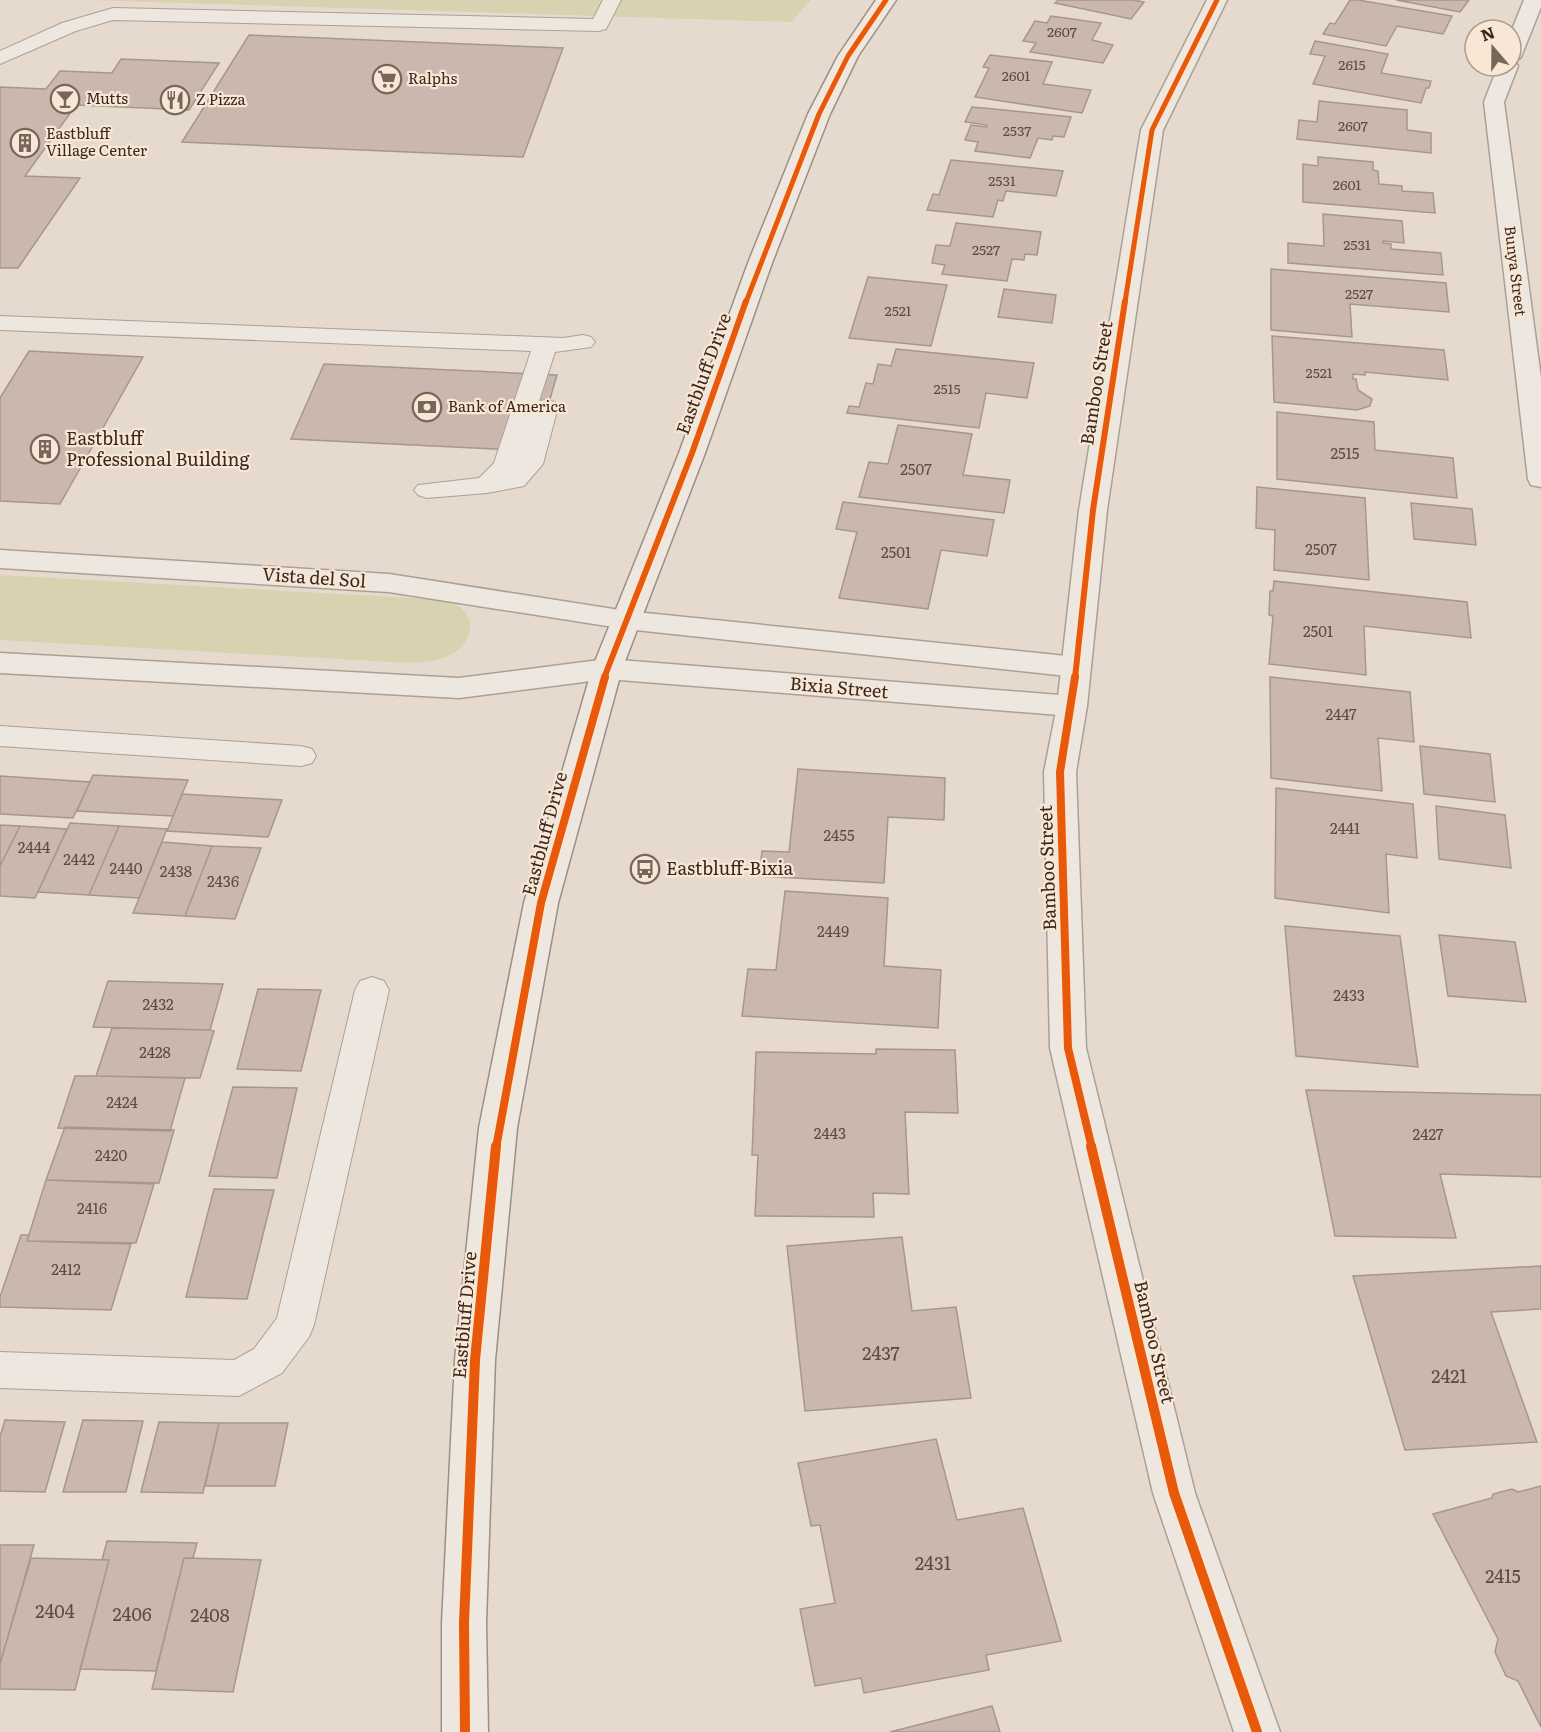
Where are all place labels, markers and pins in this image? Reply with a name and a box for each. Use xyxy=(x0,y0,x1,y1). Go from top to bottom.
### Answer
supermarket icon: Ralphs xyxy=(371,63,403,95)
place label: Ralphs xyxy=(408,66,457,89)
bar icon: Mutts xyxy=(49,83,81,115)
restaurant icon: Z Pizza xyxy=(159,84,191,116)
place label: Mutts xyxy=(86,86,128,109)
place label: Z Pizza xyxy=(196,87,246,110)
place label: Eastbluff Village Center xyxy=(46,121,147,161)
building icon: Eastbluff Village Center xyxy=(9,127,41,159)
bank icon: Bank of America xyxy=(411,391,443,423)
place label: Bank of America xyxy=(448,394,567,417)
place label: Eastbluff Professional Building xyxy=(66,424,251,472)
building icon: Eastbluff Professional Building xyxy=(29,433,61,465)
bus stop icon: Eastbluff-Bixia xyxy=(629,853,661,885)
place label: Eastbluff-Bixia xyxy=(666,854,793,881)

